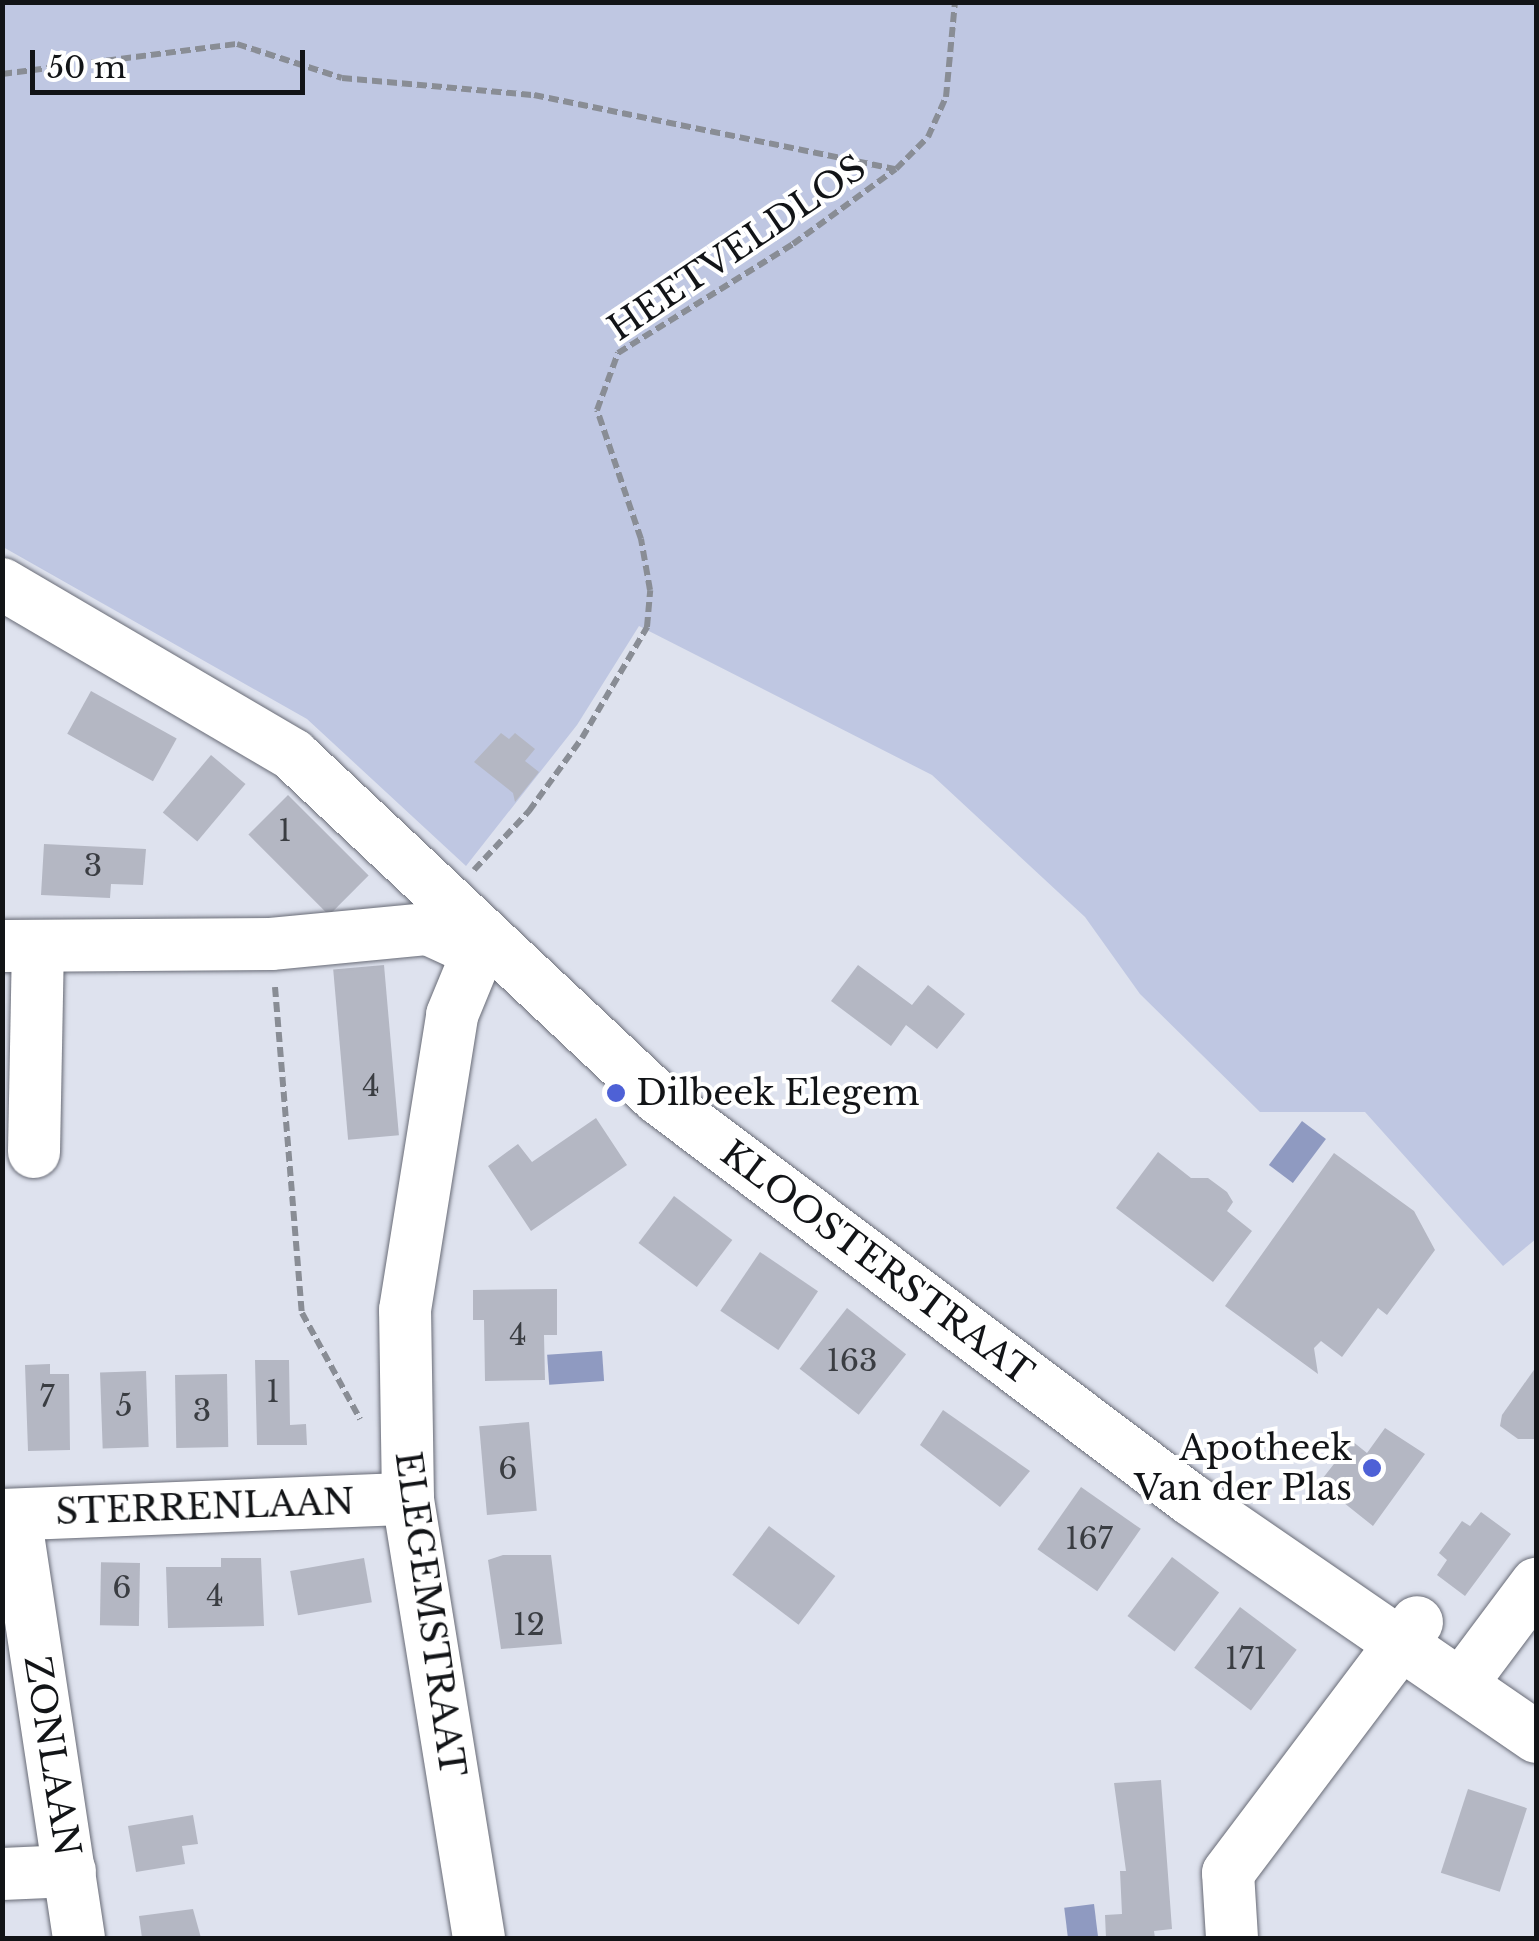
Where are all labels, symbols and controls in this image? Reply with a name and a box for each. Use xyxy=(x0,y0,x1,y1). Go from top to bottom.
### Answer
scale bar xyxy=(35,30,310,92)
text: 50 m xyxy=(47,49,126,86)
street label: HEETVELDLOS xyxy=(600,146,874,350)
house number: 1 xyxy=(278,813,292,849)
house number: 3 xyxy=(84,848,102,884)
house number: 4 xyxy=(362,1068,380,1104)
place label: Dilbeek Elegem xyxy=(636,1072,920,1114)
marker: Dilbeek Elegem xyxy=(605,1082,627,1104)
street label: KLOOSTERSTRAAT xyxy=(713,1132,1041,1394)
house number: 4 xyxy=(509,1317,527,1353)
house number: 163 xyxy=(826,1343,878,1379)
house number: 1 xyxy=(266,1374,280,1410)
house number: 7 xyxy=(39,1379,55,1415)
house number: 5 xyxy=(115,1388,133,1424)
house number: 3 xyxy=(193,1393,211,1429)
place label: Apotheek Van der Plas xyxy=(1133,1427,1352,1509)
street label: ELEGEMSTRAAT xyxy=(386,1449,474,1779)
house number: 6 xyxy=(498,1451,518,1487)
marker: Apotheek Van der Plas xyxy=(1361,1457,1383,1479)
street label: STERRENLAAN xyxy=(55,1481,355,1533)
house number: 167 xyxy=(1065,1521,1113,1557)
house number: 6 xyxy=(112,1570,132,1606)
house number: 4 xyxy=(206,1578,224,1614)
house number: 12 xyxy=(513,1607,545,1643)
house number: 171 xyxy=(1225,1641,1267,1677)
street label: ZONLAAN xyxy=(15,1653,89,1859)

